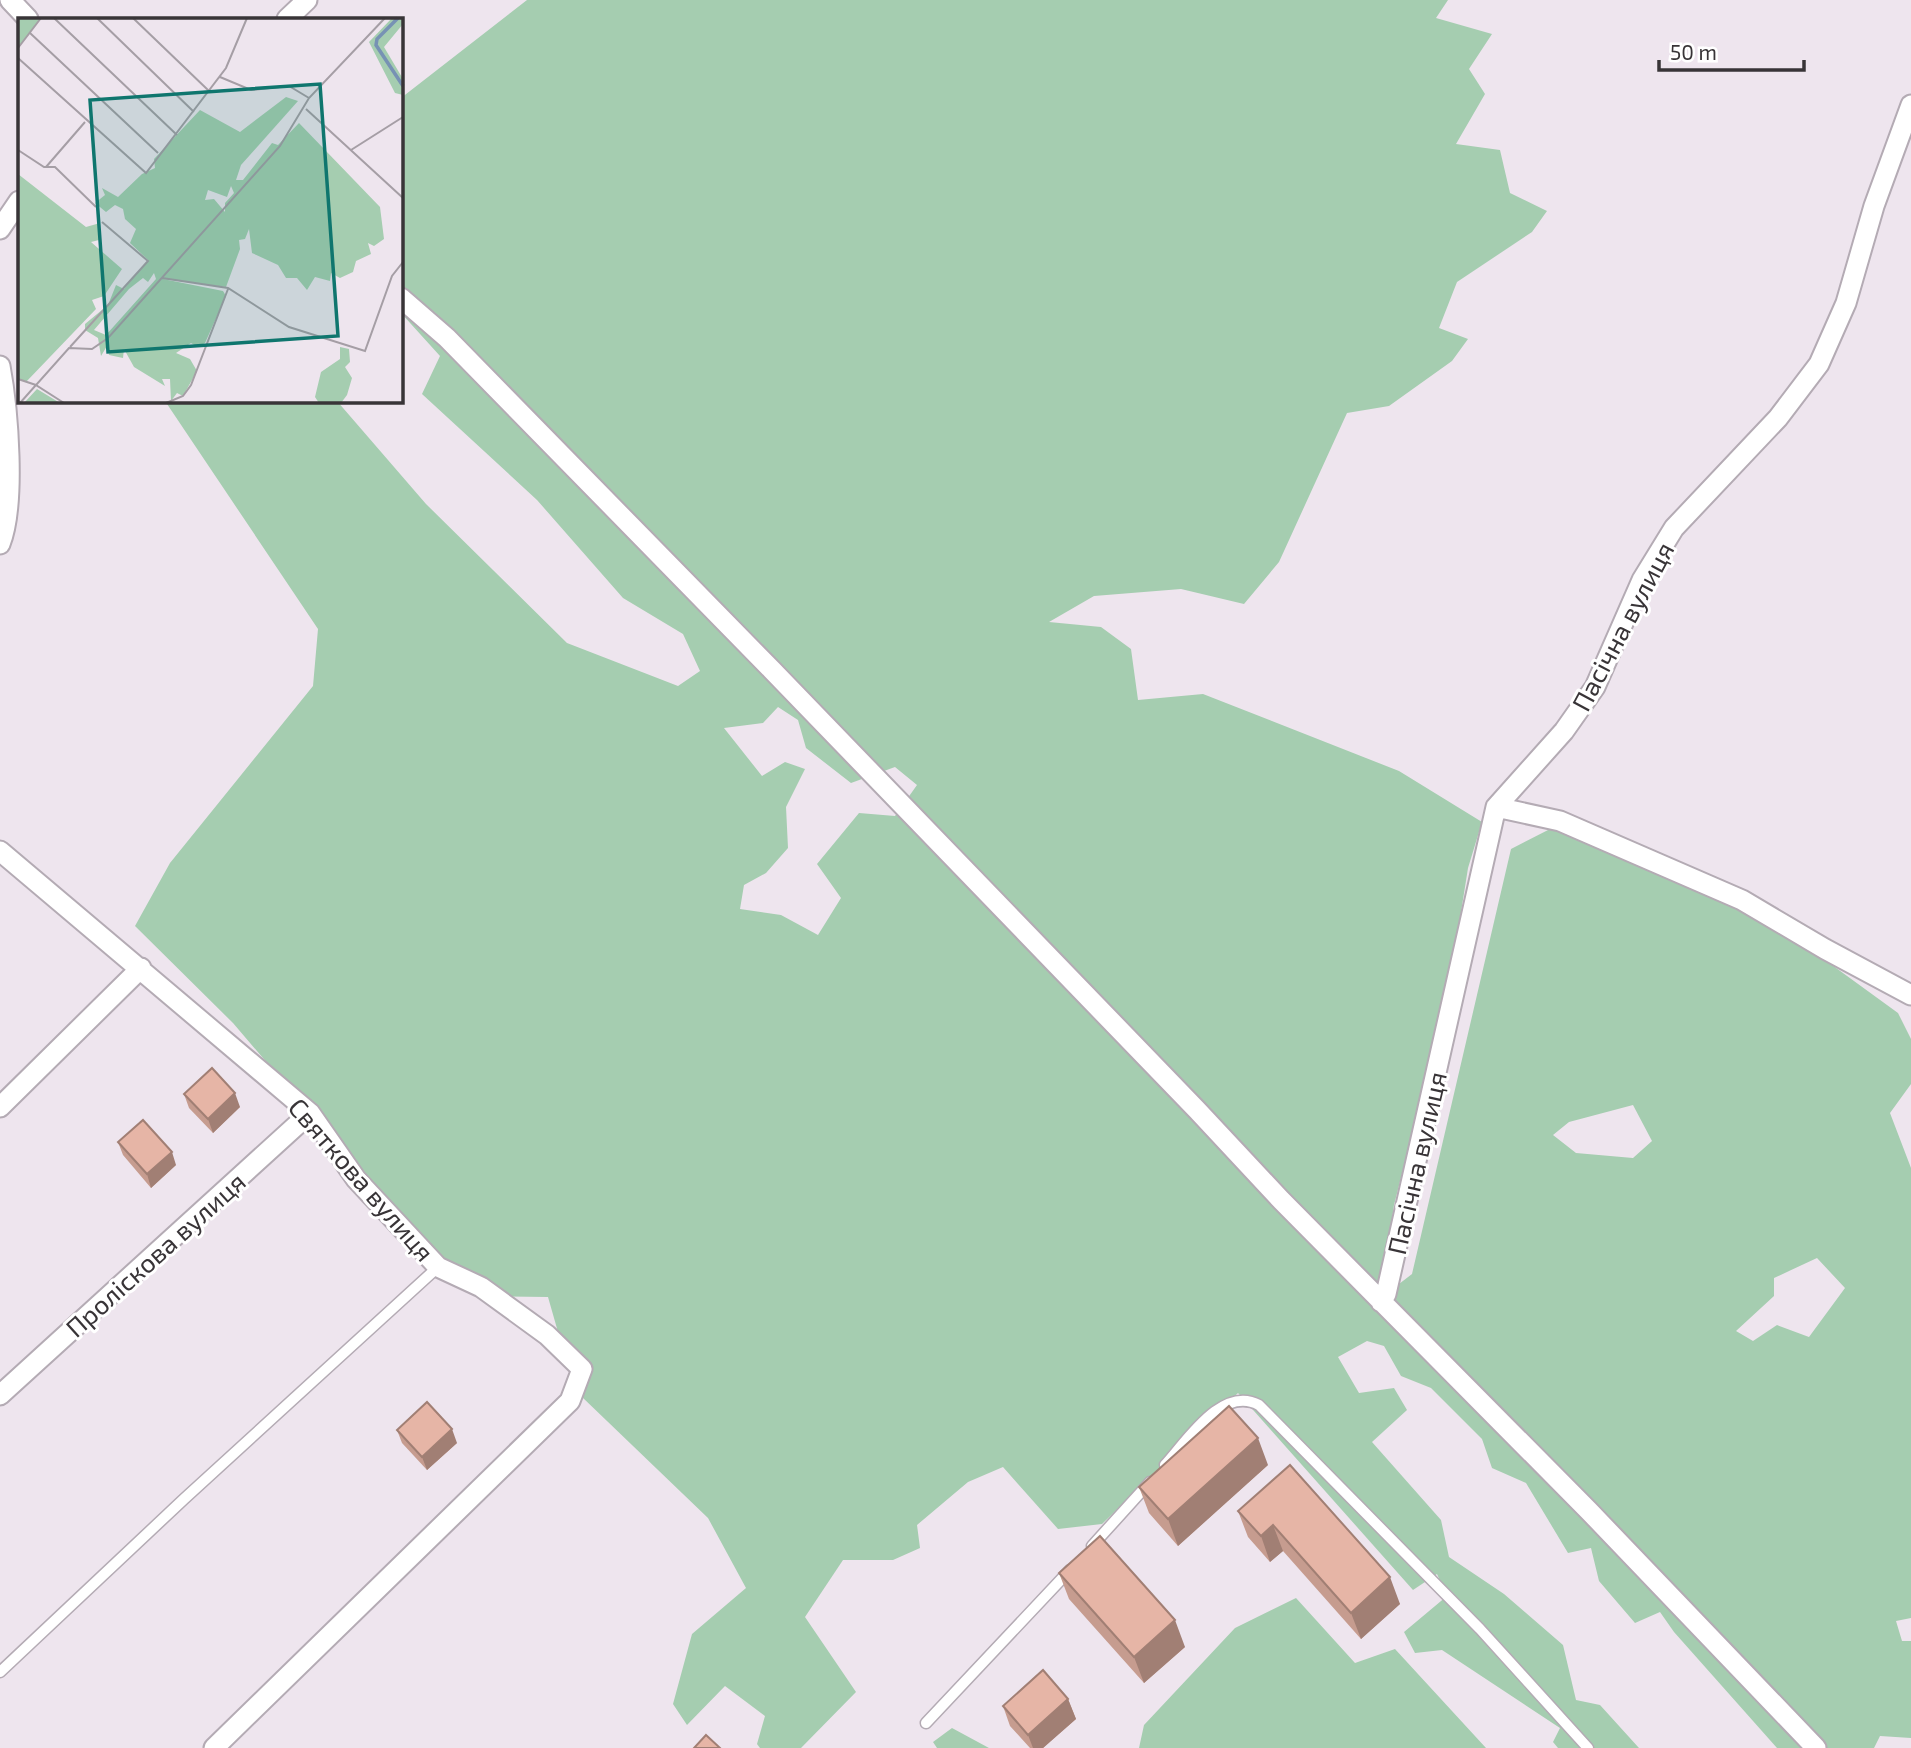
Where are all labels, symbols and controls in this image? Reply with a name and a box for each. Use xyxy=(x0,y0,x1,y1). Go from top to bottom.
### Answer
inset map xyxy=(18,18,402,402)
scale bar xyxy=(1659,28,1804,72)
text: 50 m xyxy=(1670,39,1717,64)
street label: Пасічна вулиця xyxy=(1564,536,1680,716)
street label: Пасічна вулиця xyxy=(1380,1069,1453,1258)
street label: Святкова вулиця xyxy=(282,1091,441,1268)
street label: Проліскова вулиця xyxy=(59,1165,252,1344)

